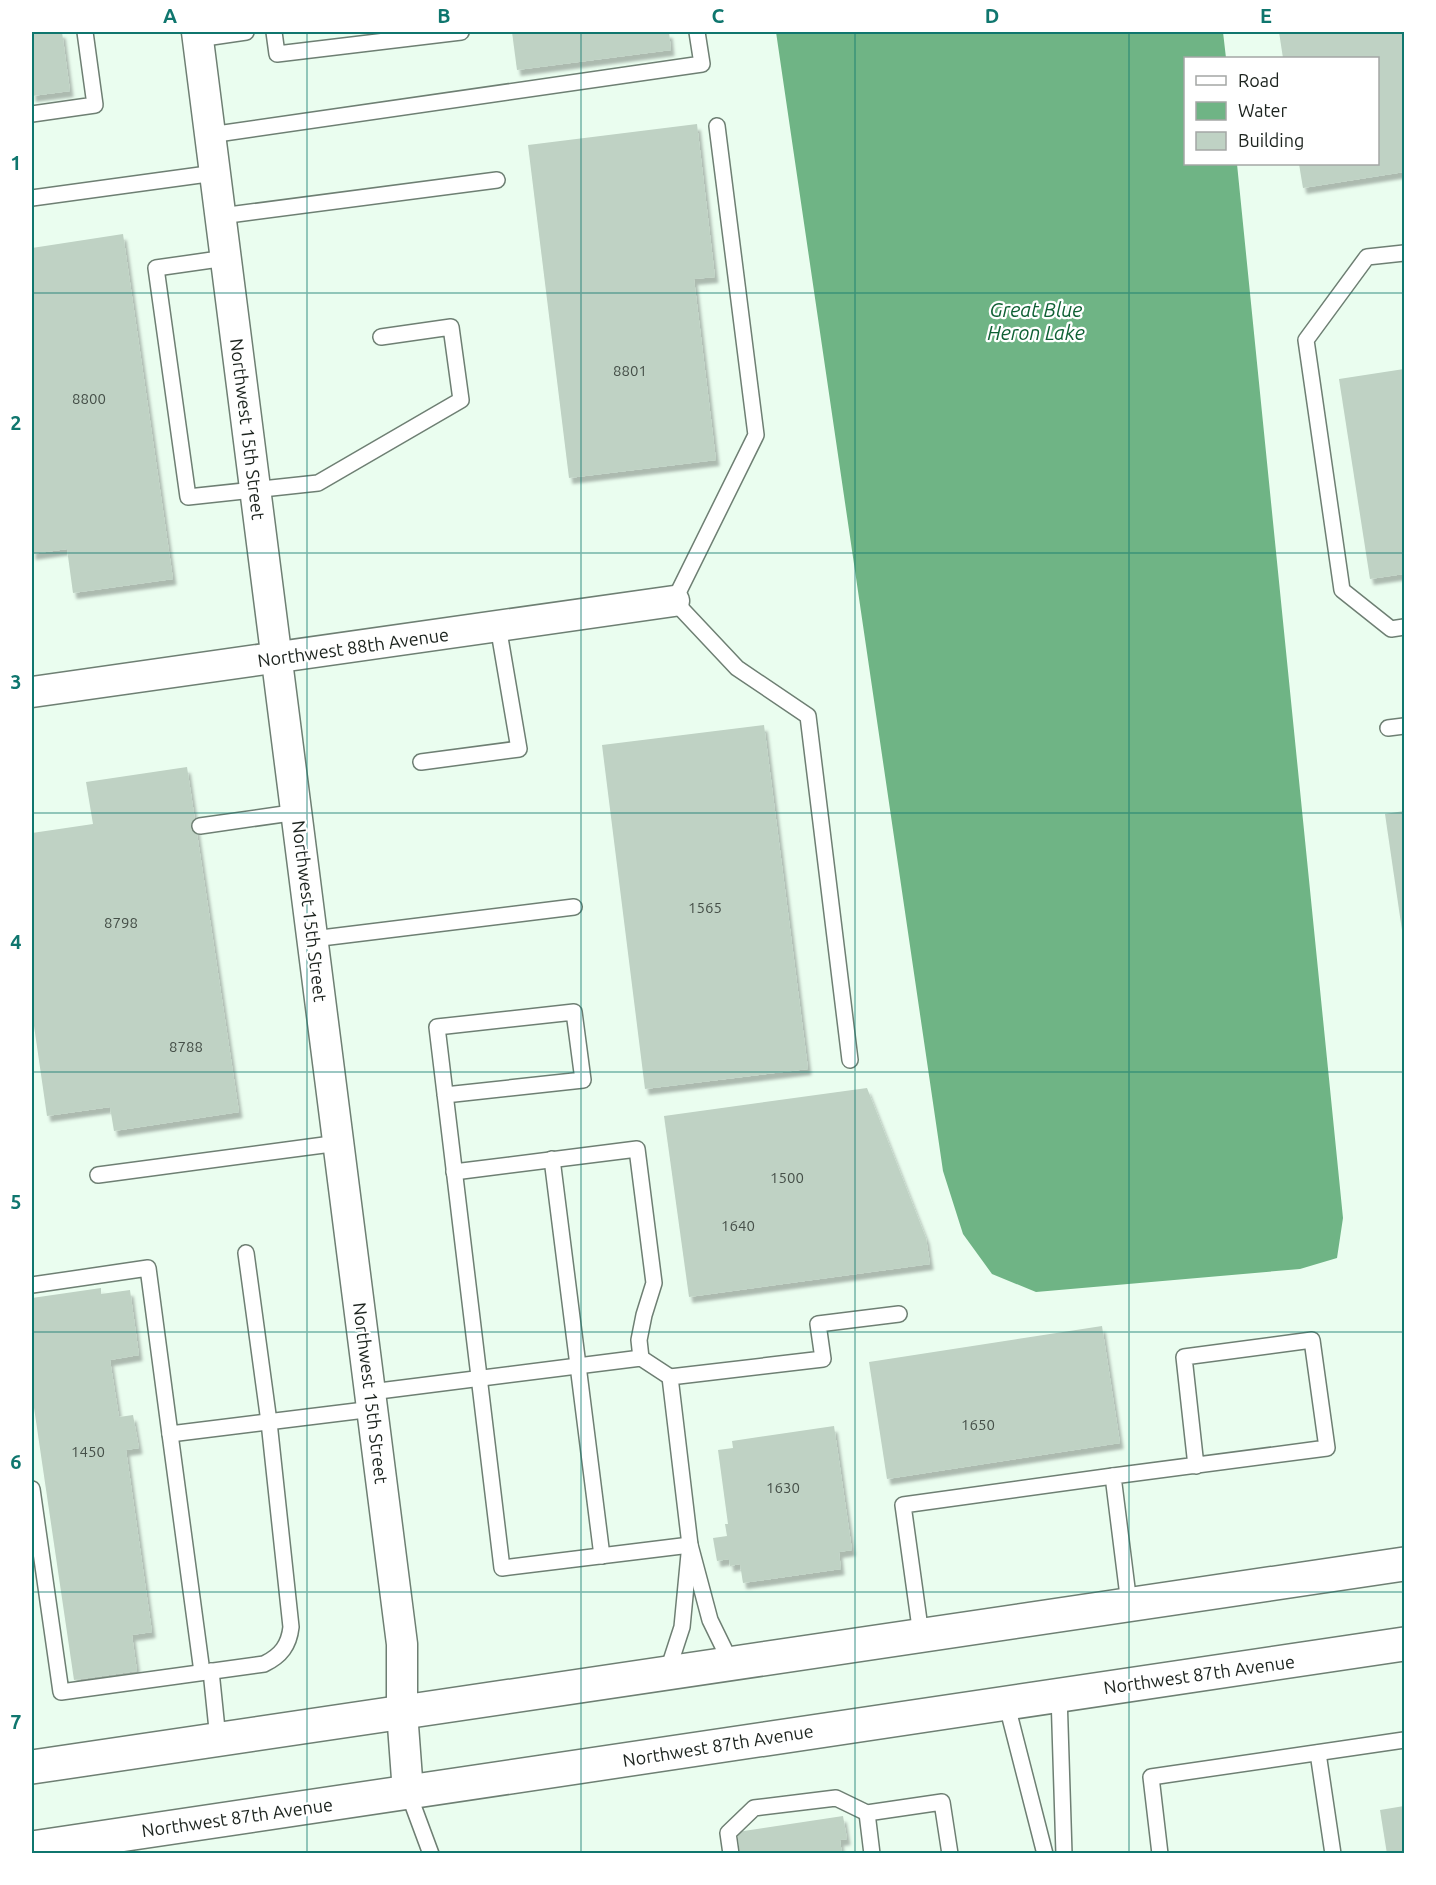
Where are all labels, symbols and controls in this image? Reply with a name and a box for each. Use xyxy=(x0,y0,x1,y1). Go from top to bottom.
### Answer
text: A xyxy=(163,4,177,27)
text: B xyxy=(437,4,451,27)
text: C xyxy=(712,4,725,27)
text: D xyxy=(985,4,999,27)
text: E xyxy=(1260,4,1272,27)
legend xyxy=(1184,57,1379,165)
text: Road xyxy=(1238,70,1280,90)
text: Water xyxy=(1238,100,1288,120)
text: Building xyxy=(1238,130,1304,150)
text: 1 xyxy=(10,151,22,174)
water label: Great Blue Heron Lake xyxy=(987,298,1085,344)
street label: Northwest 15th Street xyxy=(227,337,269,521)
house number: 8801 xyxy=(613,362,647,379)
house number: 8800 xyxy=(72,390,106,407)
text: 2 xyxy=(10,411,22,434)
street label: Northwest 88th Avenue xyxy=(256,624,450,670)
text: 3 xyxy=(10,670,22,693)
street label: Northwest 15th Street xyxy=(289,819,331,1003)
house number: 1565 xyxy=(688,899,722,916)
house number: 8798 xyxy=(104,914,138,931)
text: 4 xyxy=(10,930,22,953)
house number: 8788 xyxy=(169,1038,203,1055)
house number: 1500 xyxy=(770,1169,804,1186)
text: 5 xyxy=(10,1190,22,1213)
house number: 1640 xyxy=(721,1217,755,1234)
street label: Northwest 15th Street xyxy=(350,1301,392,1485)
house number: 1650 xyxy=(961,1416,995,1433)
house number: 1450 xyxy=(71,1443,105,1460)
text: 6 xyxy=(10,1450,22,1473)
house number: 1630 xyxy=(766,1479,800,1496)
street label: Northwest 87th Avenue xyxy=(1102,1651,1296,1697)
text: 7 xyxy=(10,1710,22,1733)
street label: Northwest 87th Avenue xyxy=(621,1720,815,1770)
street label: Northwest 87th Avenue xyxy=(140,1794,334,1840)

